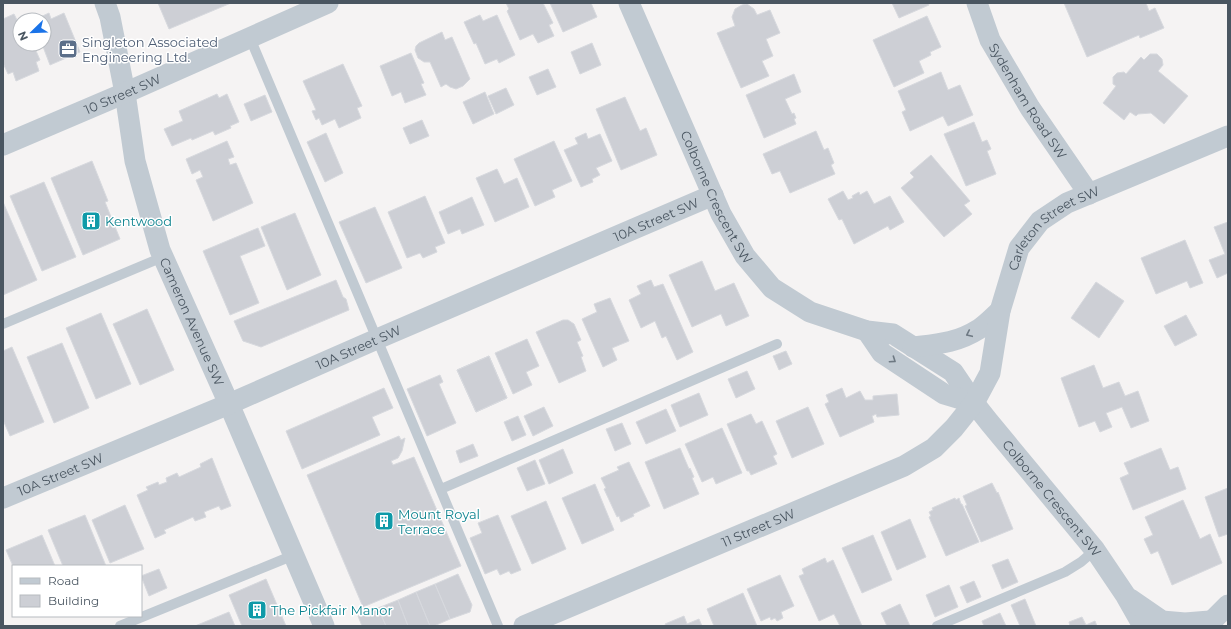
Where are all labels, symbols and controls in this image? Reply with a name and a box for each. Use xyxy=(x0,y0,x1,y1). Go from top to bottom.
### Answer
north arrow xyxy=(12,12,52,52)
text: N xyxy=(15,29,31,43)
place label: Singleton Associated Engineering Ltd. xyxy=(82,34,218,65)
office icon: Singleton Associated Engineering Ltd. xyxy=(57,38,79,60)
street label: Sydenham Road SW xyxy=(986,40,1070,162)
street label: 10 Street SW xyxy=(82,70,163,117)
street label: Colborne Crescent SW xyxy=(678,128,756,267)
street label: Carleton Street SW xyxy=(1005,183,1102,272)
street label: 10A Street SW xyxy=(611,194,701,245)
building icon: Kentwood xyxy=(80,210,102,232)
place label: Kentwood xyxy=(105,213,172,229)
street label: Cameron Avenue SW xyxy=(156,255,228,388)
street label: 10A Street SW xyxy=(313,322,403,373)
one-way arrow xyxy=(965,329,973,337)
one-way arrow xyxy=(889,355,896,363)
street label: Colborne Crescent SW xyxy=(999,437,1105,559)
street label: 10A Street SW xyxy=(15,449,105,499)
street label: 11 Street SW xyxy=(719,505,797,550)
place label: Mount Royal Terrace xyxy=(398,506,480,537)
building icon: Mount Royal Terrace xyxy=(373,510,395,532)
legend xyxy=(12,565,142,617)
text: Road xyxy=(48,573,79,588)
text: Building xyxy=(48,593,99,608)
building icon: The Pickfair Manor xyxy=(246,599,268,621)
place label: The Pickfair Manor xyxy=(271,602,393,618)

